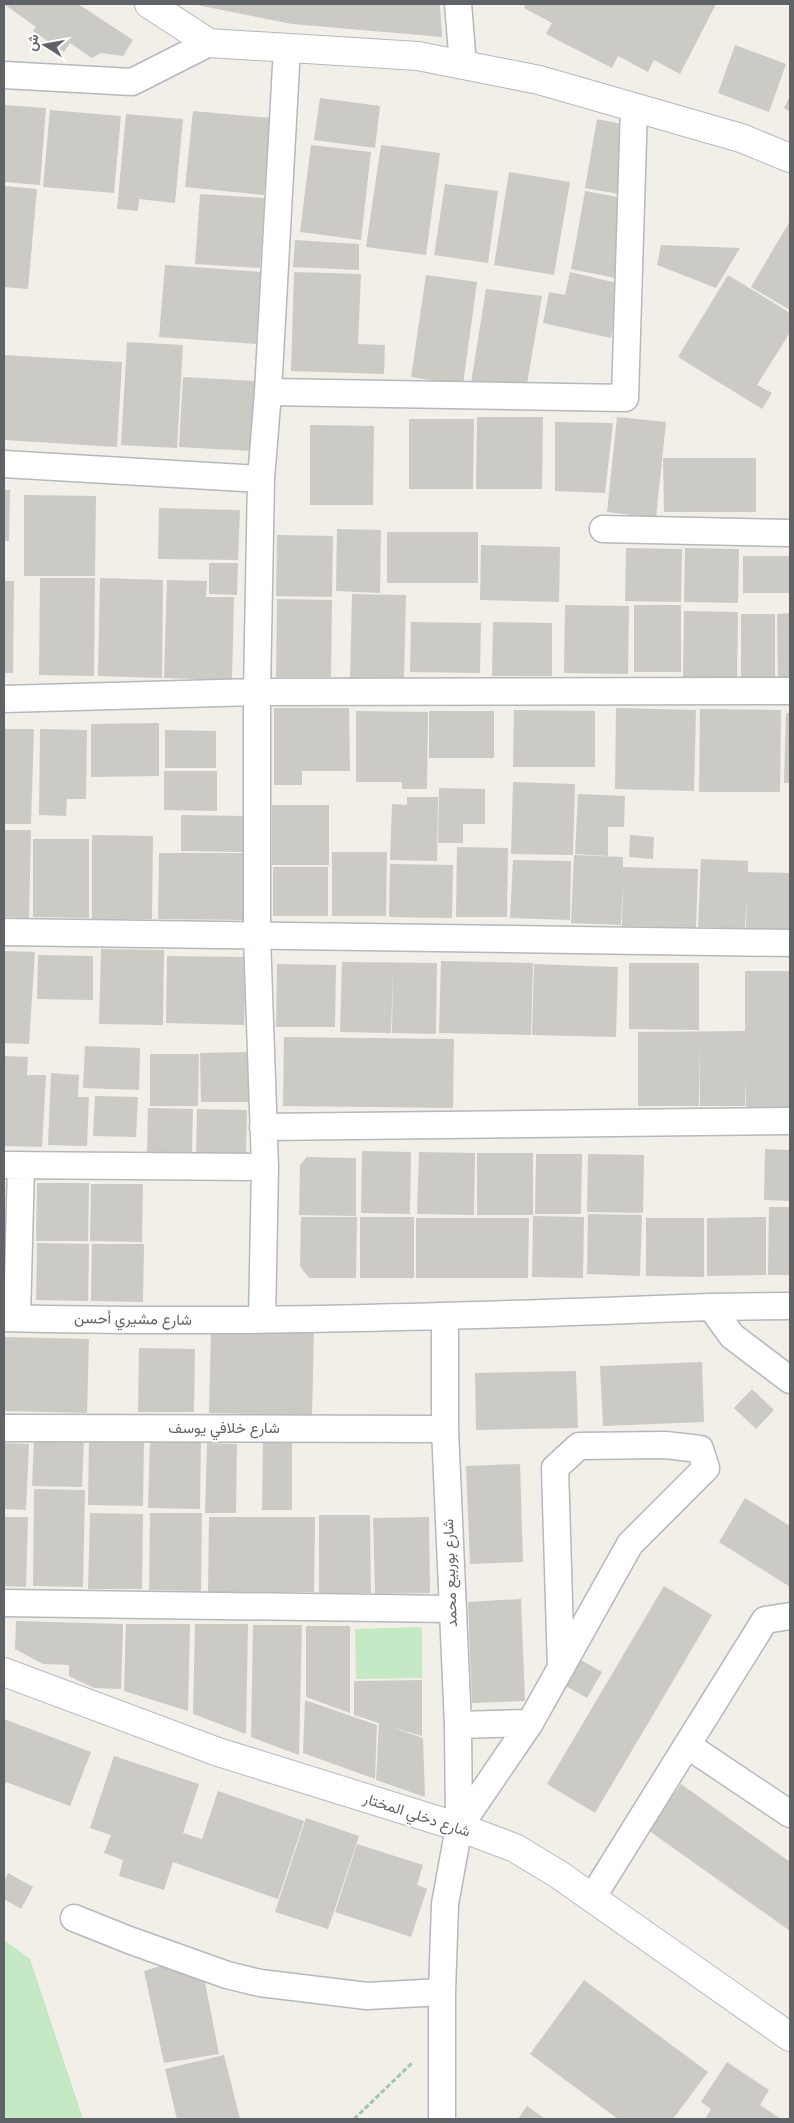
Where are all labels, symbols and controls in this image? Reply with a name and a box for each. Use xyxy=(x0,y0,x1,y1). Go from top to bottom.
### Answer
north arrow xyxy=(20,20,70,70)
text: ش xyxy=(22,32,43,52)
street label: شارع مشيري أحسن xyxy=(74,1308,192,1333)
street label: شارع خلافي يوسف xyxy=(168,1418,280,1441)
street label: شارع بوربيع محمد xyxy=(438,1518,463,1628)
street label: شارع دخلي المختار xyxy=(359,1788,473,1845)

